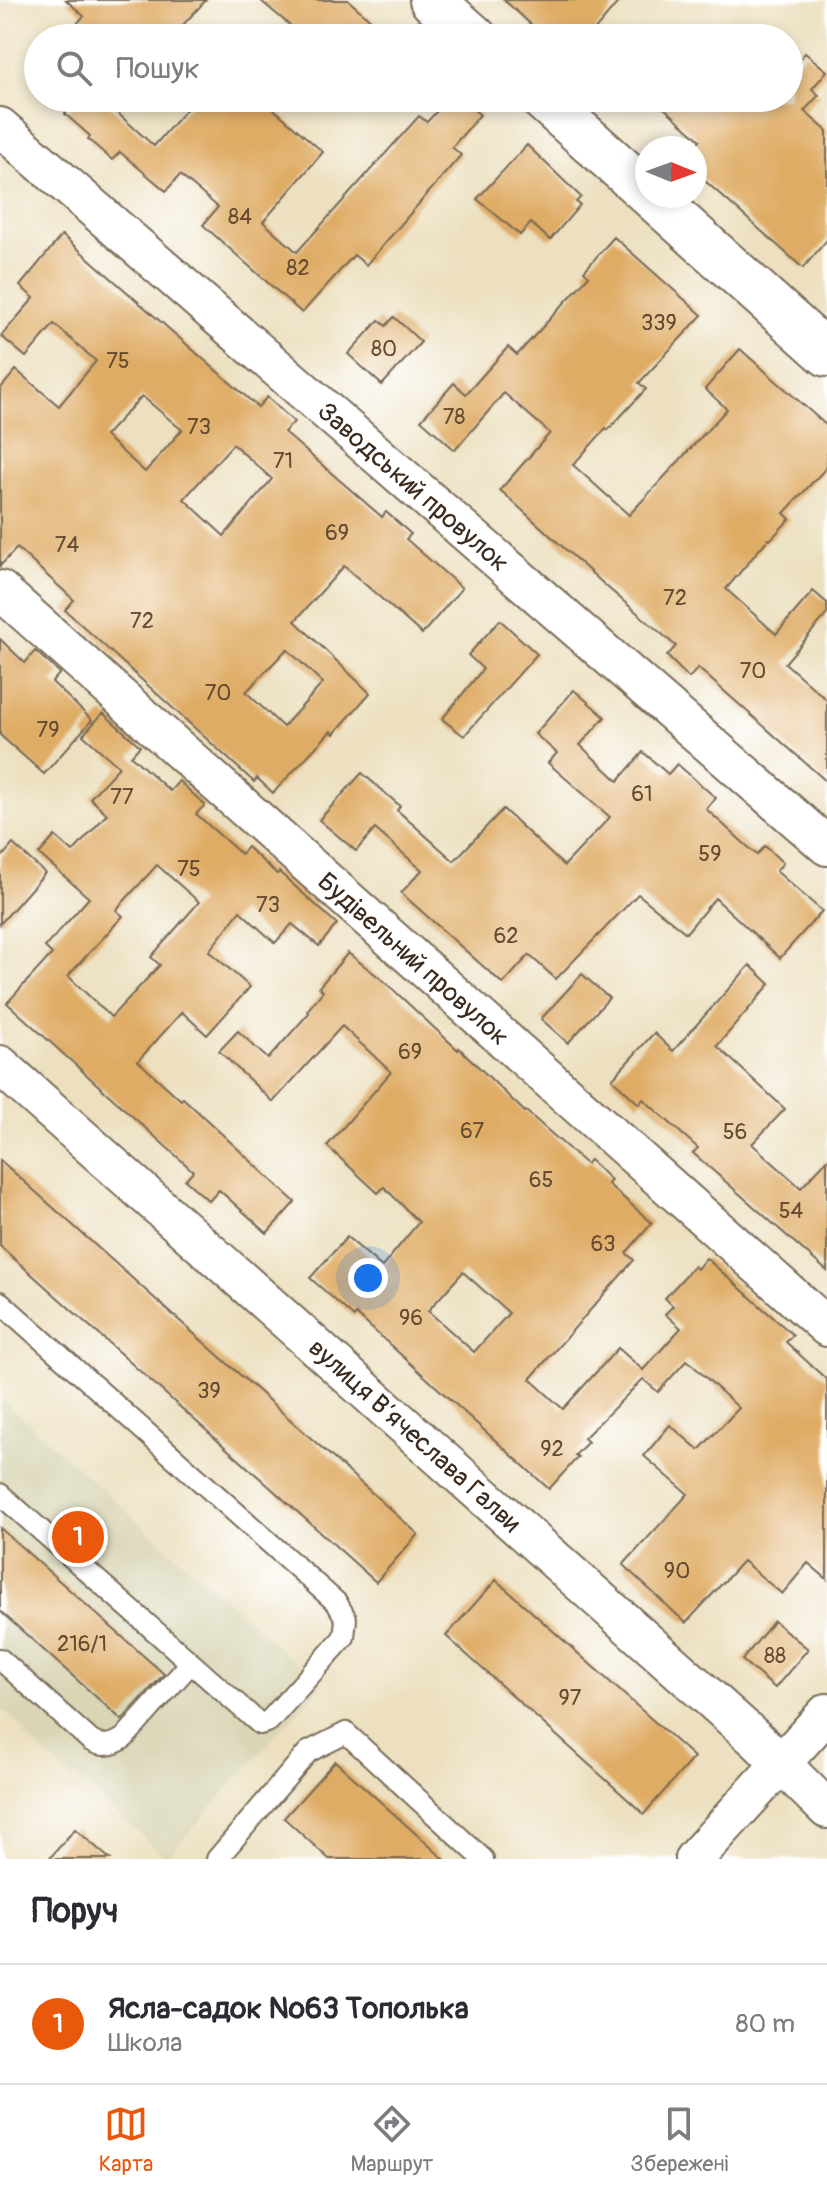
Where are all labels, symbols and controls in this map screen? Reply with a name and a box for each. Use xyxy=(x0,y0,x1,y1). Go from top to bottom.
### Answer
search box xyxy=(24,24,803,112)
icon: search xyxy=(52,46,96,90)
text: Пошук xyxy=(116,50,200,87)
north arrow xyxy=(635,136,707,208)
house number: 84 xyxy=(228,203,252,231)
house number: 82 xyxy=(286,254,310,282)
house number: 339 xyxy=(641,309,677,337)
house number: 80 xyxy=(371,335,397,363)
house number: 75 xyxy=(106,347,130,375)
street label: Заводський провулок xyxy=(311,396,515,579)
house number: 78 xyxy=(443,403,465,431)
house number: 73 xyxy=(187,413,211,441)
house number: 71 xyxy=(273,447,293,475)
house number: 69 xyxy=(325,519,349,547)
house number: 74 xyxy=(55,531,79,559)
house number: 72 xyxy=(663,584,687,612)
house number: 72 xyxy=(130,607,154,635)
house number: 70 xyxy=(740,657,766,685)
house number: 70 xyxy=(205,679,231,707)
house number: 79 xyxy=(37,716,59,744)
house number: 61 xyxy=(631,780,653,808)
house number: 77 xyxy=(110,783,134,811)
house number: 59 xyxy=(698,840,722,868)
house number: 75 xyxy=(177,855,201,883)
street label: Будівельний провулок xyxy=(311,866,515,1053)
house number: 73 xyxy=(256,891,280,919)
house number: 62 xyxy=(493,922,519,950)
house number: 69 xyxy=(398,1038,422,1066)
house number: 67 xyxy=(460,1117,484,1145)
house number: 56 xyxy=(723,1118,747,1146)
house number: 65 xyxy=(529,1166,553,1194)
house number: 54 xyxy=(779,1197,804,1225)
house number: 63 xyxy=(590,1230,616,1258)
your location xyxy=(348,1258,388,1298)
house number: 96 xyxy=(399,1304,423,1332)
street label: вулиця Вʼячеслава Галви xyxy=(302,1332,527,1540)
house number: 39 xyxy=(197,1377,221,1405)
house number: 92 xyxy=(540,1435,564,1463)
pin: 1 xyxy=(52,1507,104,1567)
house number: 90 xyxy=(664,1557,690,1585)
house number: 216/1 xyxy=(57,1630,107,1658)
house number: 88 xyxy=(764,1642,786,1670)
house number: 97 xyxy=(559,1684,582,1712)
text: Поруч xyxy=(32,1890,118,1933)
text: Ясла-садок №63 Тополька xyxy=(108,1990,469,2027)
text: 1 xyxy=(53,2008,63,2040)
text: 80 m xyxy=(735,2008,795,2040)
text: Школа xyxy=(108,2027,182,2059)
tab: Карта xyxy=(99,2102,153,2178)
tab: Маршрут xyxy=(350,2102,433,2178)
tab: Збережені xyxy=(631,2102,728,2178)

